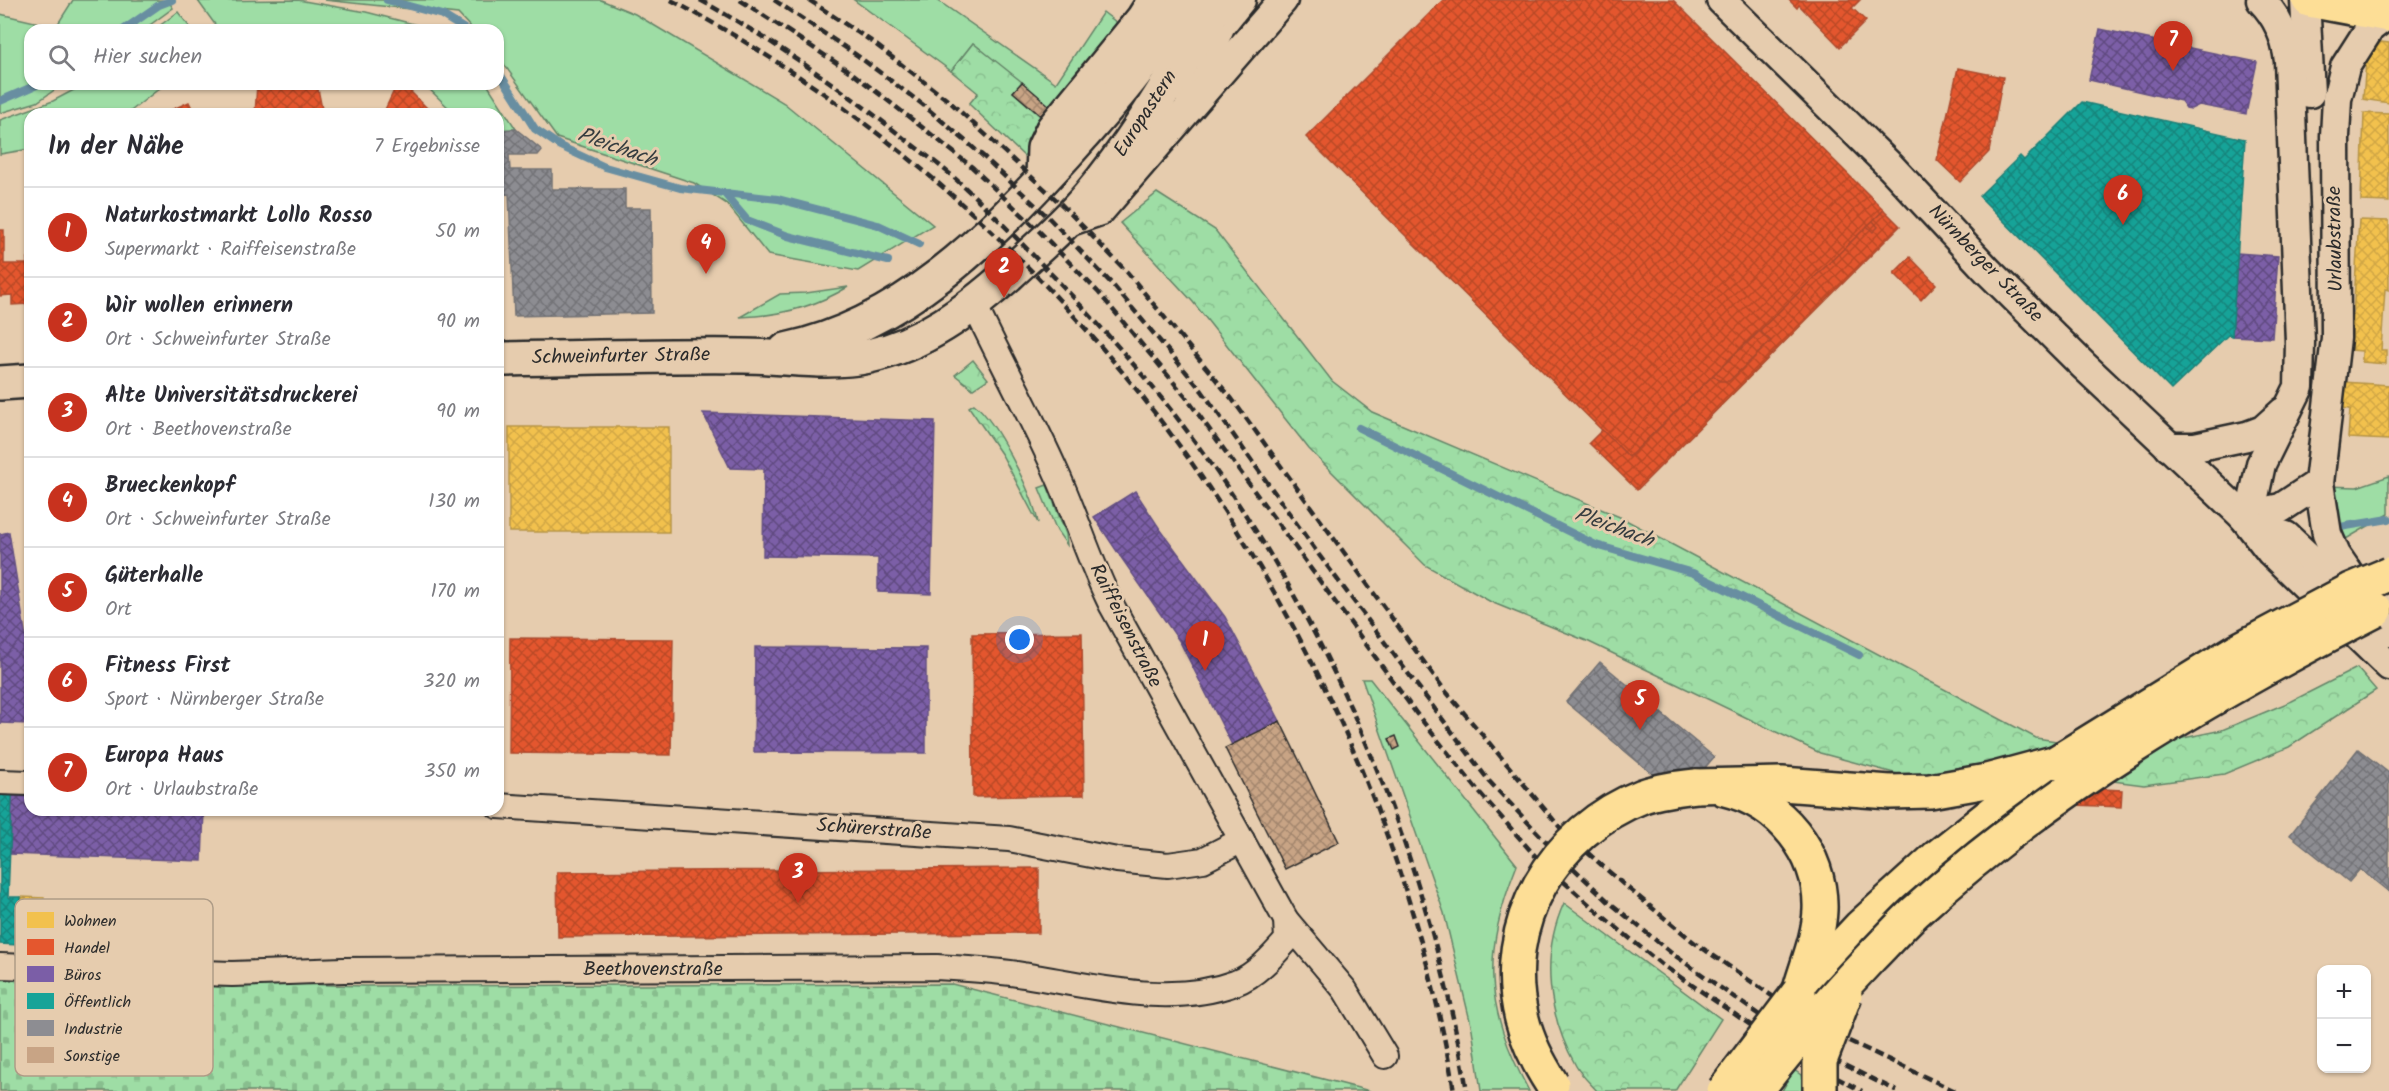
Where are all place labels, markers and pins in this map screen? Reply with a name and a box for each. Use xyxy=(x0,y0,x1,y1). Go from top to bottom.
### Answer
pin: 7 xyxy=(2154,22,2192,71)
pin: 6 xyxy=(2104,176,2142,225)
pin: 4 xyxy=(686,224,726,274)
pin: 2 xyxy=(984,248,1024,298)
pin: 1 xyxy=(1186,622,1224,671)
pin: 5 xyxy=(1620,680,1660,730)
pin: 3 xyxy=(778,854,818,903)

